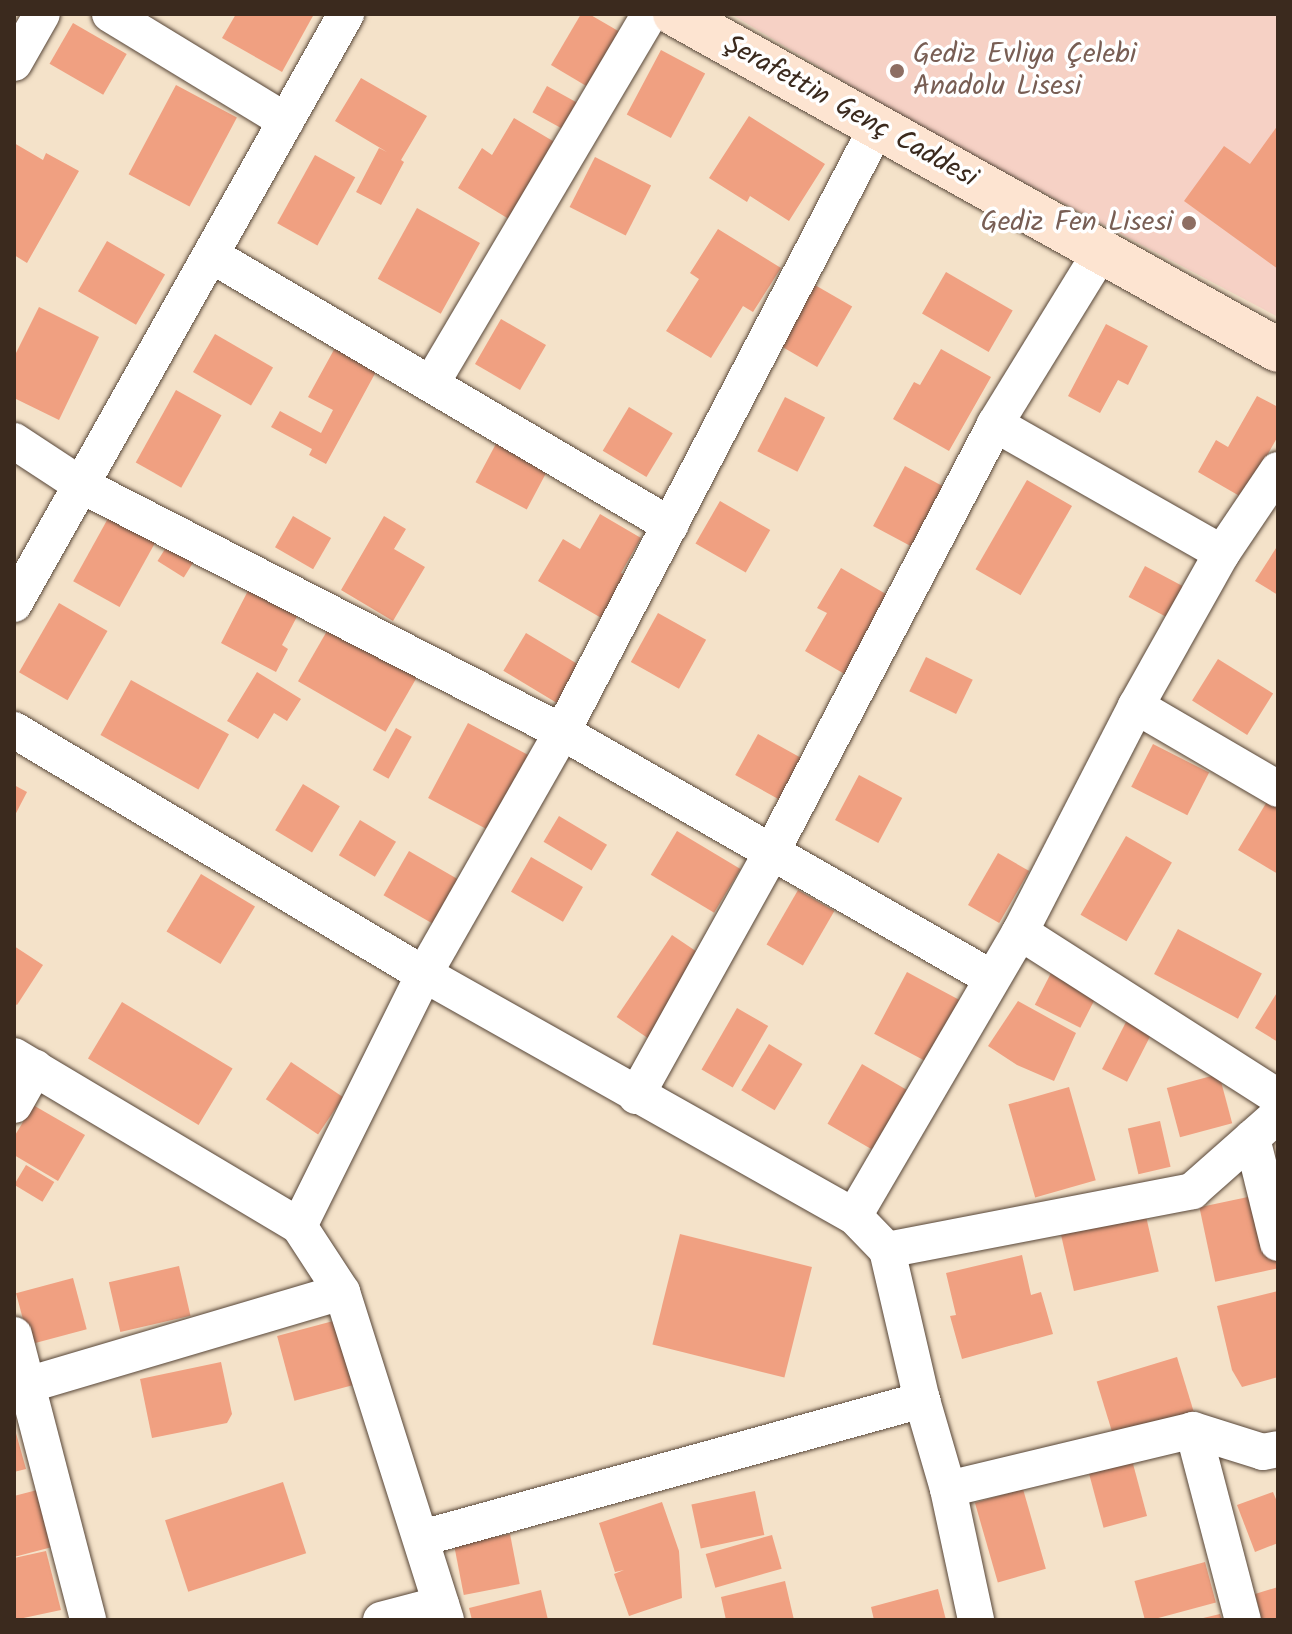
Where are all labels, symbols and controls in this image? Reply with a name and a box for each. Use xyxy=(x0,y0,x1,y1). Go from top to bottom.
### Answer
street label: Şerafettin Genç Caddesi xyxy=(717,28,983,196)
place label: Gediz Evliya Çelebi Anadolu Lisesi xyxy=(913,38,1136,104)
marker: Gediz Evliya Çelebi Anadolu Lisesi xyxy=(888,62,906,80)
place label: Gediz Fen Lisesi xyxy=(981,206,1173,240)
marker: Gediz Fen Lisesi xyxy=(1180,214,1198,232)

